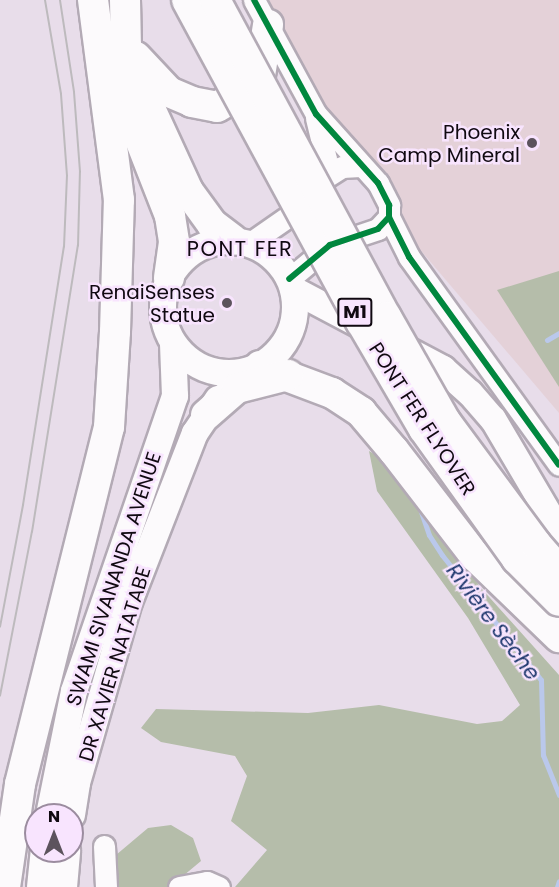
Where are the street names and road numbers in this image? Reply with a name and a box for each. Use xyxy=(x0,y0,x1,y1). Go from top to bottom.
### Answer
road number: M1 xyxy=(337,297,373,327)
street label: PONT FER FLYOVER xyxy=(364,338,480,500)
street label: SWAMI SIVANANDA AVENUE xyxy=(62,449,166,709)
street label: DR XAVIER NATATABE xyxy=(74,564,156,764)

